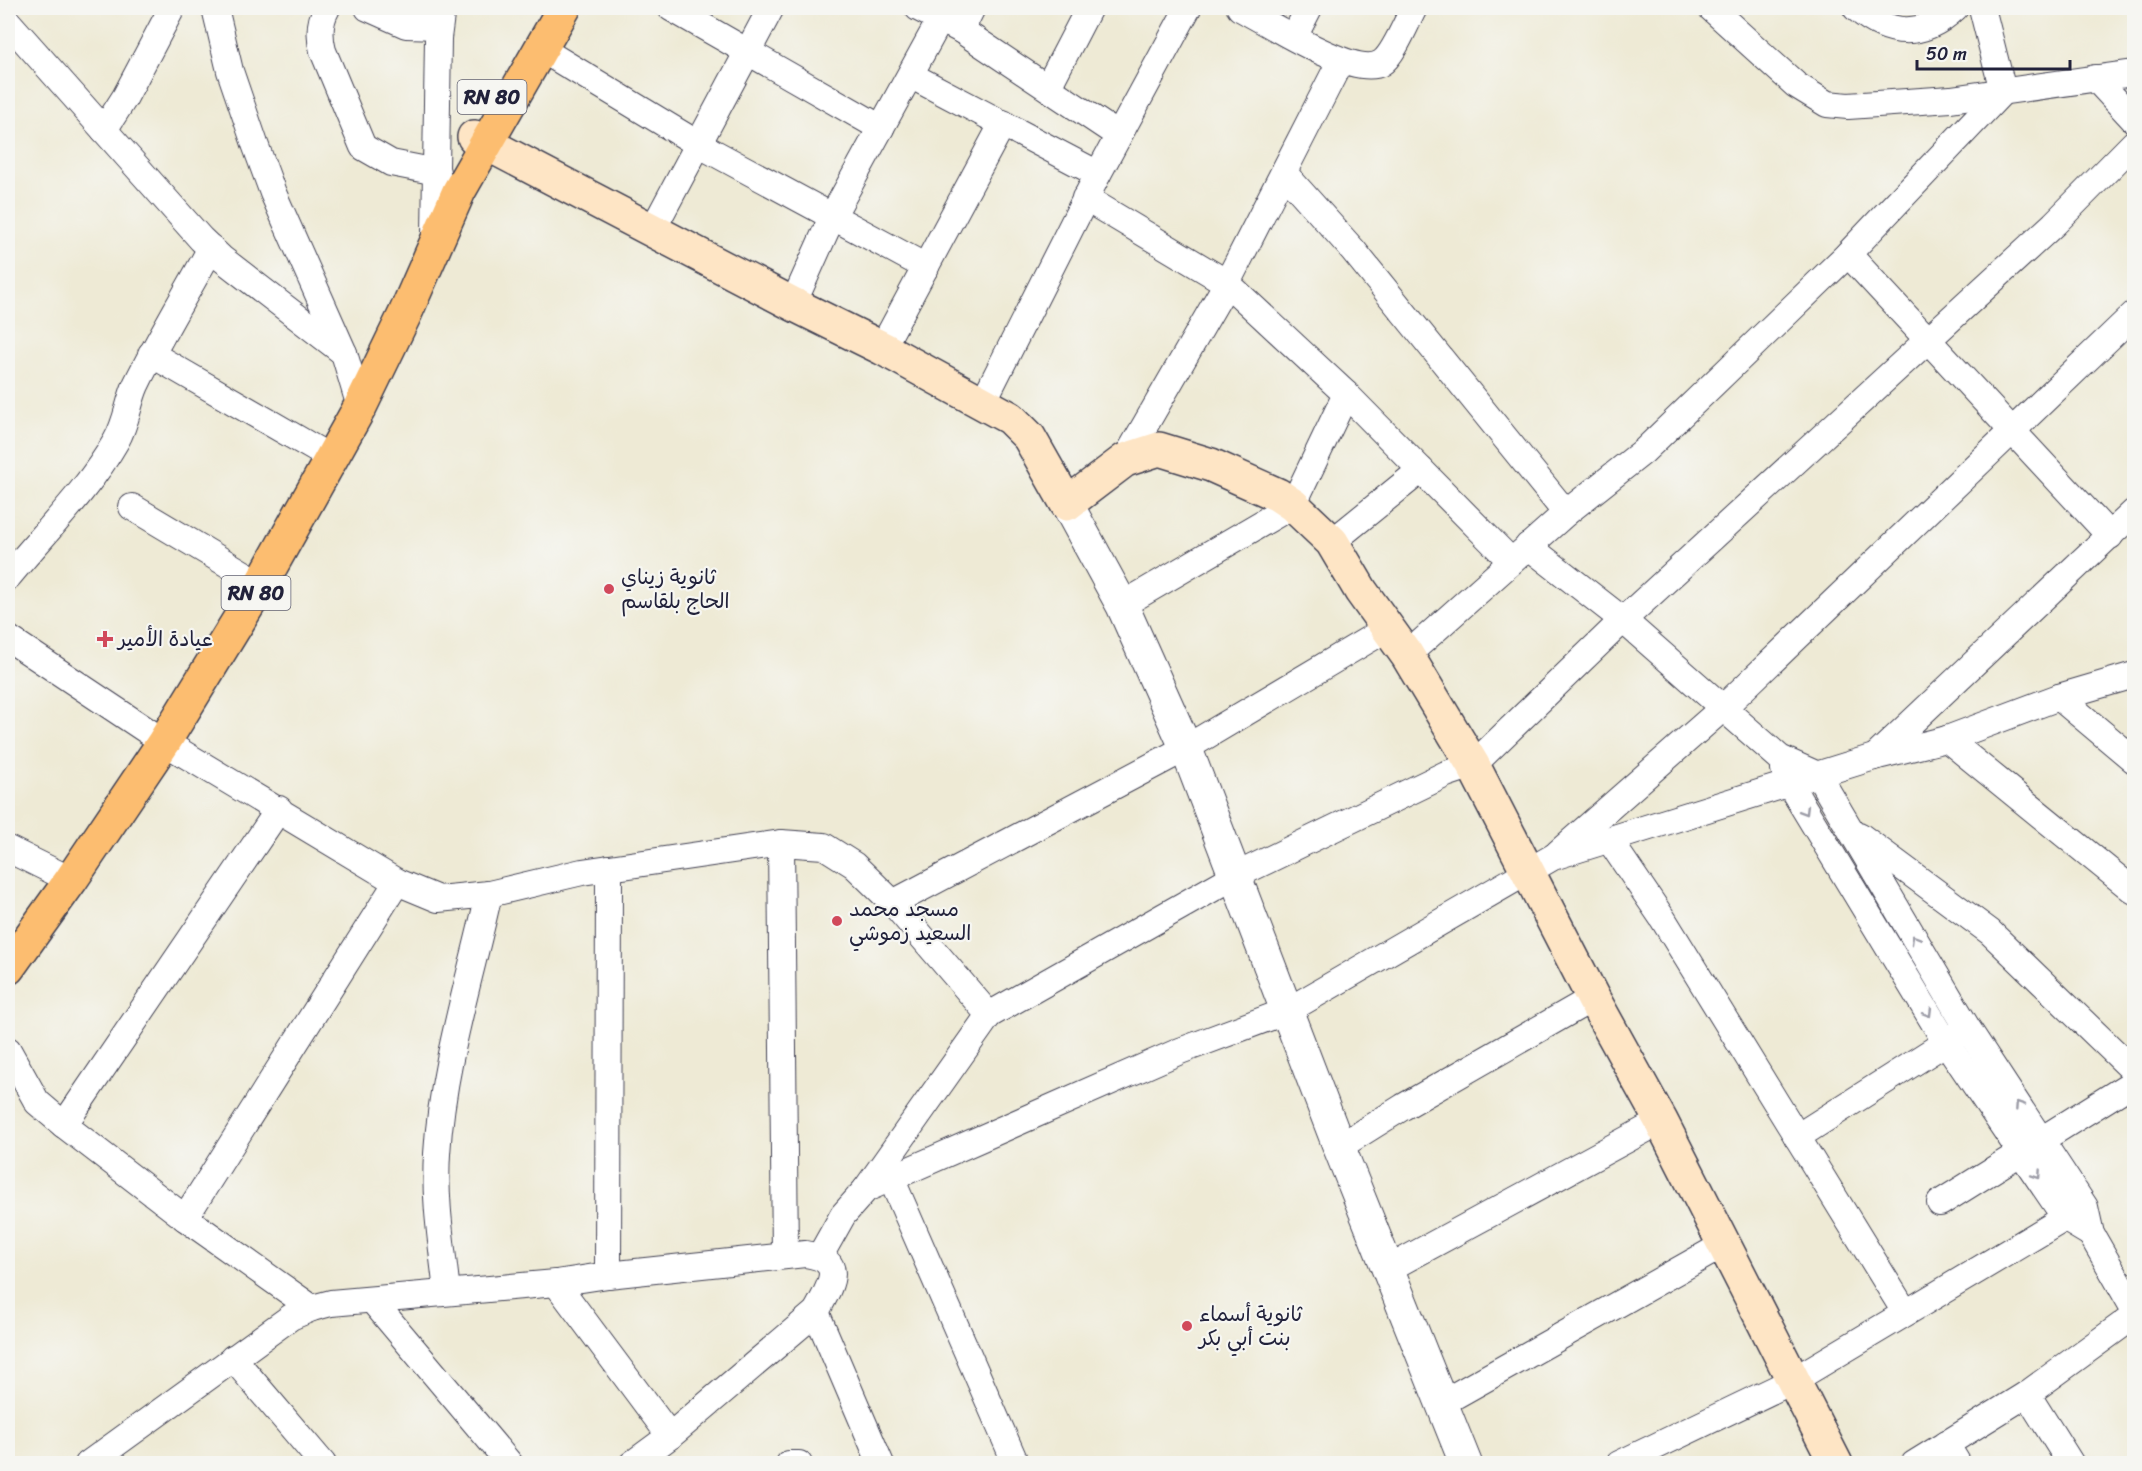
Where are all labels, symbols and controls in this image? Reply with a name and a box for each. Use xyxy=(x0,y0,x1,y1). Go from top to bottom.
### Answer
scale bar xyxy=(1917,33,2070,71)
text: 50 m xyxy=(1926,38,1967,70)
road number: RN 80 xyxy=(458,80,526,114)
place label: ثانوية زيناي الحاج بلقاسم xyxy=(621,558,730,620)
road number: RN 80 xyxy=(222,576,290,610)
marker: ثانوية زيناي الحاج بلقاسم xyxy=(602,582,616,596)
place label: عيادة الأمير xyxy=(116,620,213,658)
marker: عيادة الأمير xyxy=(96,630,114,648)
one-way arrow xyxy=(1798,805,1810,815)
place label: مسجد محمد السعيد زموشي xyxy=(849,890,971,952)
marker: مسجد محمد السعيد زموشي xyxy=(830,914,844,928)
one-way arrow xyxy=(1911,935,1923,945)
one-way arrow xyxy=(1921,1007,1933,1017)
one-way arrow xyxy=(2015,1100,2026,1111)
one-way arrow xyxy=(2030,1168,2041,1179)
place label: ثانوية أسماء بنت أبي بكر xyxy=(1197,1295,1303,1357)
marker: ثانوية أسماء بنت أبي بكر xyxy=(1180,1319,1194,1333)

